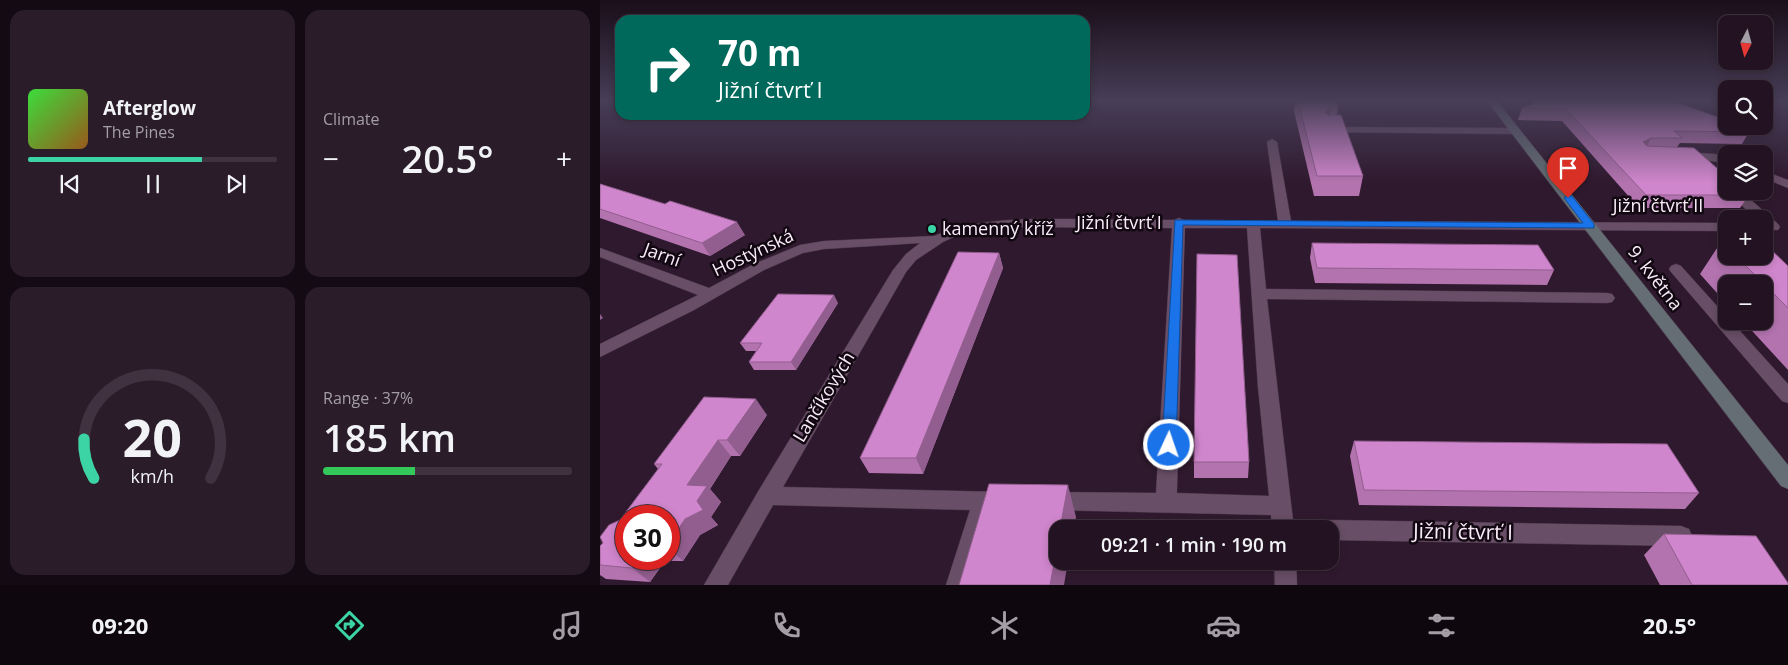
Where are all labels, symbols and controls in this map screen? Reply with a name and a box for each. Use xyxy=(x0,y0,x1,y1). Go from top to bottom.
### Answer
north arrow xyxy=(1718,15,1772,70)
map controls xyxy=(1718,15,1773,330)
text: 70 m xyxy=(718,29,801,76)
icon: right xyxy=(635,35,700,100)
text: Jižní čtvrť I xyxy=(718,74,823,104)
button: search xyxy=(1718,80,1773,135)
text: Afterglow xyxy=(103,95,196,121)
text: Climate xyxy=(323,108,380,130)
text: The Pines xyxy=(103,121,175,143)
text: 20.5° xyxy=(402,132,493,184)
text: − xyxy=(323,139,339,177)
text: + xyxy=(556,139,572,177)
button: layers xyxy=(1718,145,1773,200)
pin xyxy=(1547,147,1589,198)
icon: arrive xyxy=(1554,154,1582,182)
icon: previous xyxy=(56,170,84,198)
icon: pause xyxy=(139,170,167,198)
icon: next xyxy=(222,170,250,198)
street label: Jižní čtvrť II xyxy=(1611,193,1703,217)
street label: Jižní čtvrť I xyxy=(1074,210,1162,234)
button: + xyxy=(1718,210,1773,265)
place label: kamenný kříž xyxy=(942,216,1054,240)
street label: Hostýnská xyxy=(708,223,797,281)
marker: kamenný kříž xyxy=(926,223,938,235)
street label: Jarní xyxy=(639,236,685,272)
street label: 9. května xyxy=(1623,240,1689,315)
button: − xyxy=(1718,275,1773,330)
street label: Lančíkových xyxy=(787,347,860,446)
text: Range · 37% xyxy=(323,387,413,409)
text: 20 xyxy=(123,401,182,472)
text: 185 km xyxy=(323,411,456,463)
position arrow xyxy=(1142,418,1194,470)
text: km/h xyxy=(131,464,174,488)
speed limit sign: 30 xyxy=(615,505,680,570)
street label: Jižní čtvrť I xyxy=(1411,516,1513,546)
text: 09:21 · 1 min · 190 m xyxy=(1101,532,1287,558)
icon: directions xyxy=(332,608,367,643)
icon: music xyxy=(550,608,585,643)
icon: phone xyxy=(769,608,804,643)
icon: climate xyxy=(987,608,1022,643)
icon: car xyxy=(1206,608,1241,643)
icon: filters xyxy=(1424,608,1459,643)
text: 09:20 xyxy=(92,610,148,640)
text: 20.5° xyxy=(1643,610,1696,640)

